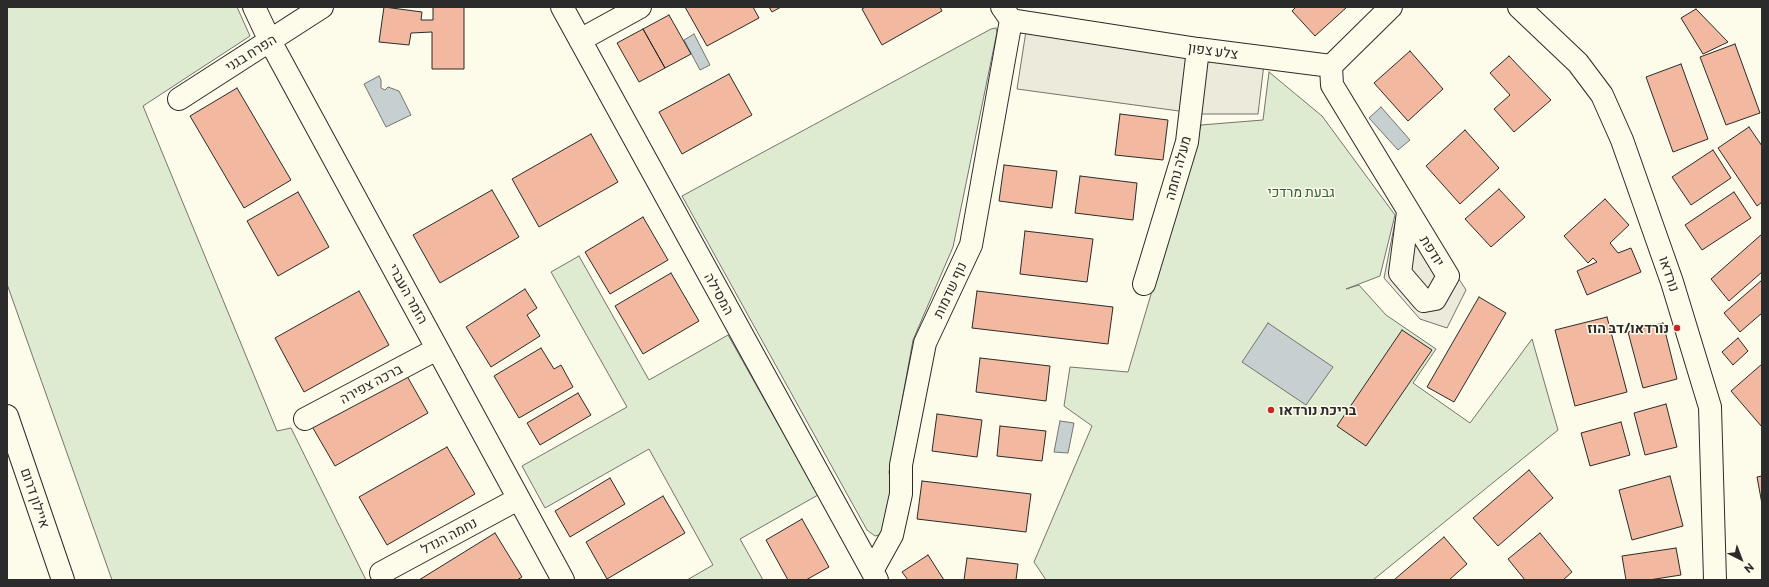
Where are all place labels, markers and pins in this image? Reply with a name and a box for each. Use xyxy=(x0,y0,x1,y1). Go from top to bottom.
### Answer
place label: נורדאו/דב הוז xyxy=(1587,320,1669,336)
marker: נורדאו/דב הוז xyxy=(1672,323,1682,333)
place label: בריכת נורדאו xyxy=(1279,402,1356,418)
marker: בריכת נורדאו xyxy=(1266,405,1276,415)

